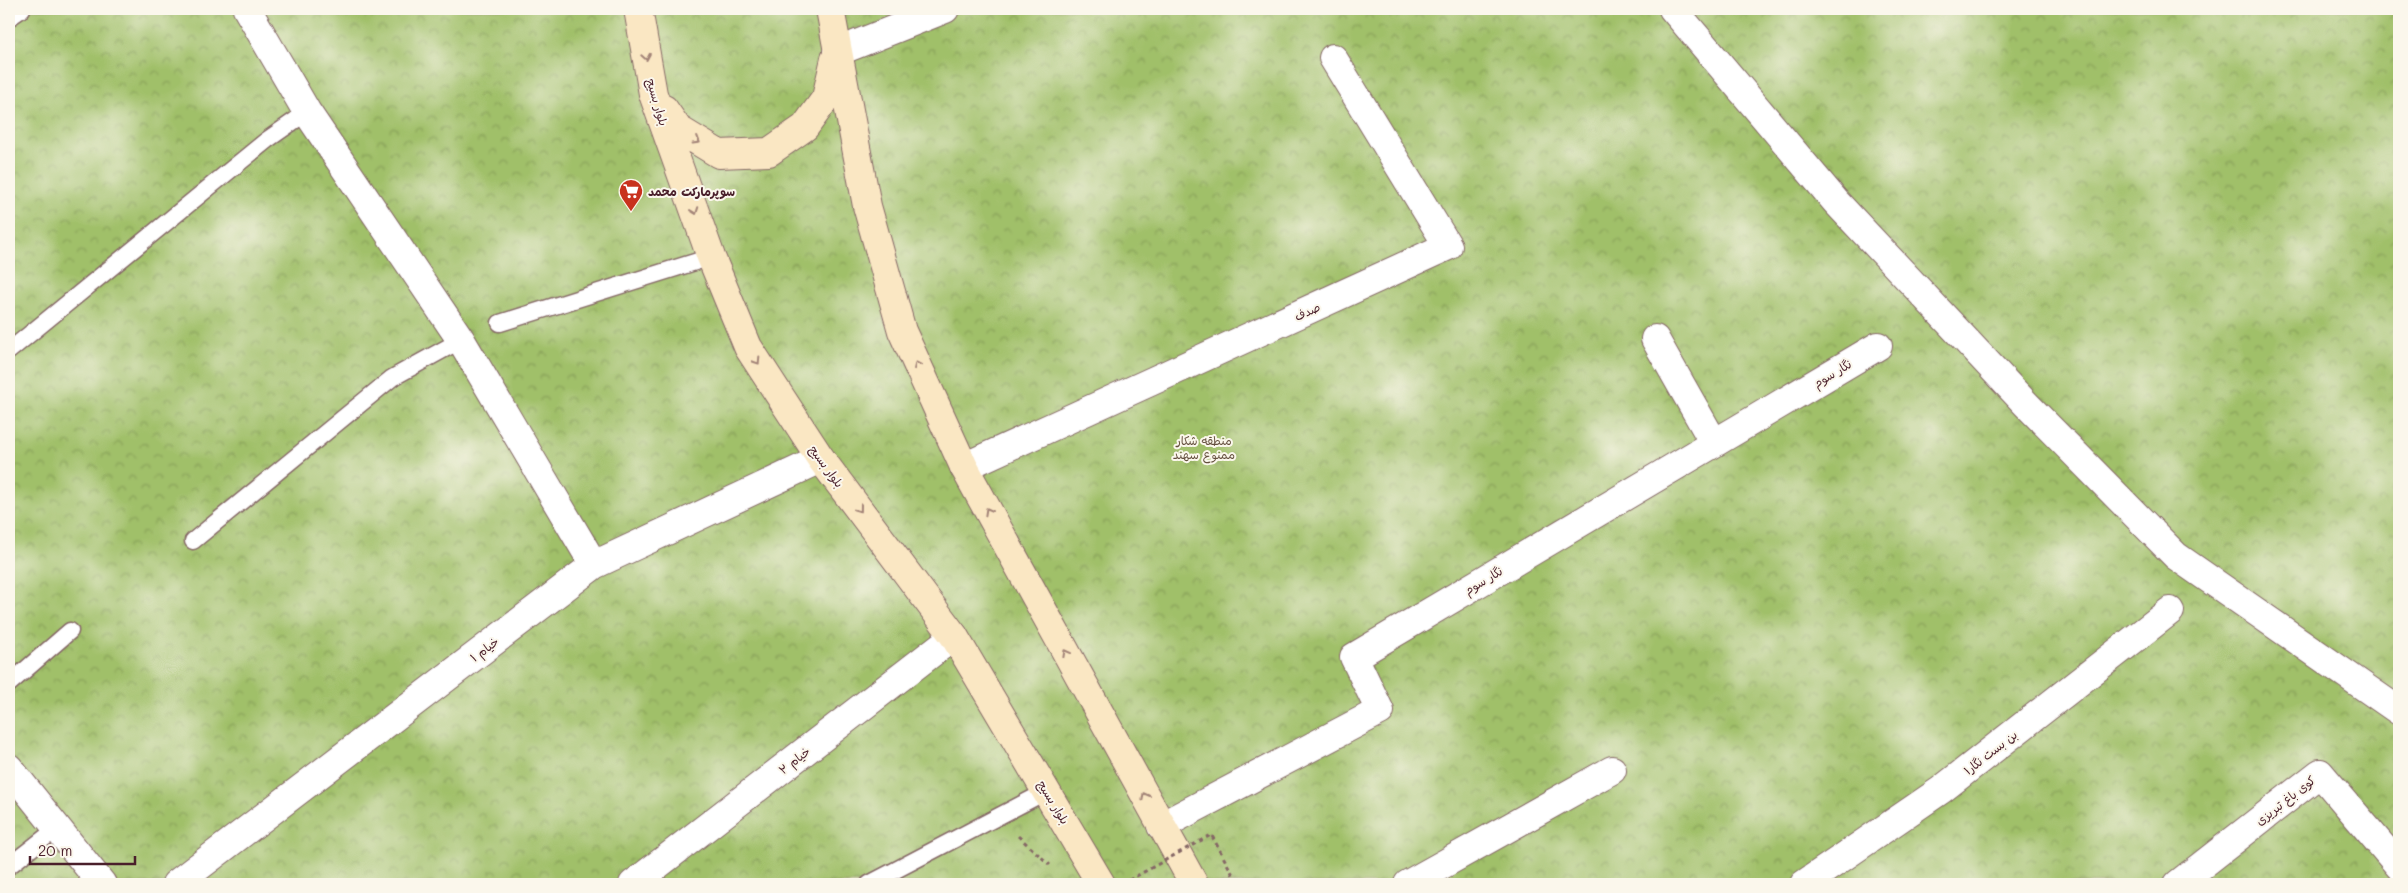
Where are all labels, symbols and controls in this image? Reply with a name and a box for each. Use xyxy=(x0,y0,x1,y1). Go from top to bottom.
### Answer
one-way arrow xyxy=(641,52,651,61)
street label: بلوار بسیج xyxy=(642,76,672,128)
one-way arrow xyxy=(692,134,701,144)
supermarket icon: سوپرمارکت محمد xyxy=(618,178,644,212)
place label: سوپرمارکت محمد xyxy=(648,183,735,200)
one-way arrow xyxy=(689,207,699,215)
street label: صدف xyxy=(1291,298,1323,324)
one-way arrow xyxy=(751,355,760,365)
street label: نگار سوم xyxy=(1810,355,1855,392)
one-way arrow xyxy=(913,361,924,370)
park label: منطقه شکار ممنوع سهند xyxy=(1173,432,1235,464)
street label: بلوار بسیج xyxy=(805,442,848,492)
one-way arrow xyxy=(853,503,862,513)
one-way arrow xyxy=(985,507,995,516)
street label: نگار سوم xyxy=(1461,562,1506,599)
street label: خیام ۱ xyxy=(466,633,503,667)
one-way arrow xyxy=(1063,650,1073,659)
street label: بن بست نگار۱ xyxy=(1960,726,2021,779)
street label: خیام ۲ xyxy=(775,743,814,779)
street label: کوی باغ تبریزی xyxy=(2252,772,2319,830)
street label: بلوار بسیج xyxy=(1033,777,1073,828)
one-way arrow xyxy=(1141,792,1151,801)
scale bar xyxy=(30,833,135,865)
text: 20 m xyxy=(38,840,72,860)

